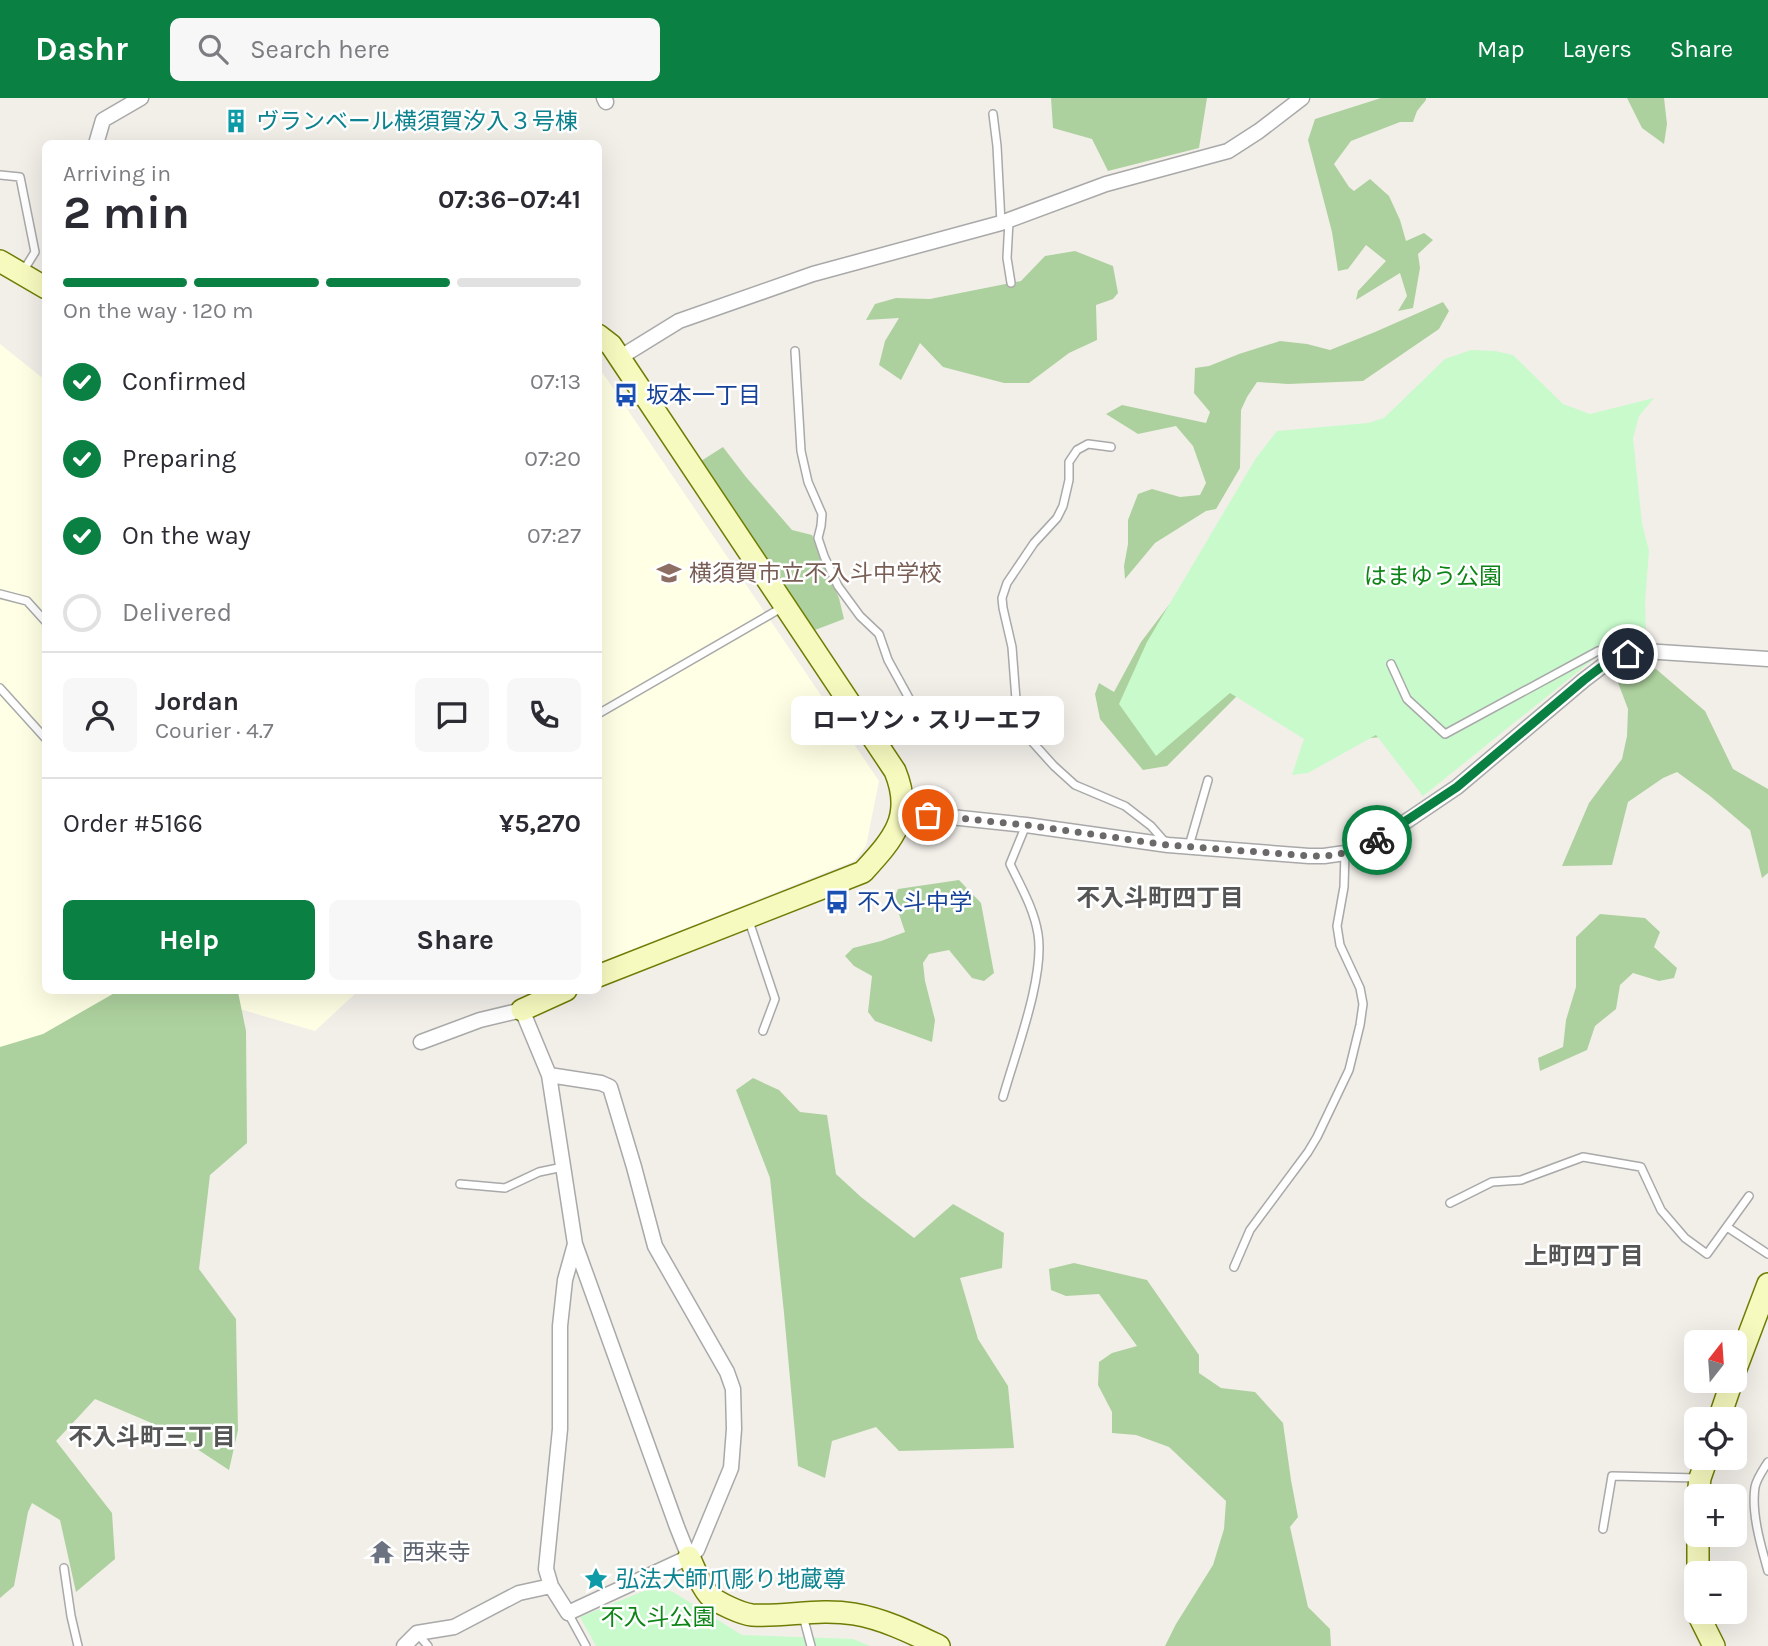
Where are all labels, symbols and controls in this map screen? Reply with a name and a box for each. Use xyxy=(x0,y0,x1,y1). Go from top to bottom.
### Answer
search box xyxy=(170,18,660,81)
text: Dashr xyxy=(35,30,128,68)
icon: search xyxy=(194,30,232,68)
text: Search here xyxy=(250,34,390,65)
text: Map xyxy=(1477,35,1525,63)
text: Layers xyxy=(1563,35,1632,63)
text: Share xyxy=(1670,35,1733,63)
building icon: ヴランベール横須賀汐入３号棟 xyxy=(222,107,250,135)
place label: ヴランベール横須賀汐入３号棟 xyxy=(256,108,578,135)
text: Arriving in xyxy=(63,160,171,187)
text: 07:36–07:41 xyxy=(438,184,581,215)
text: 2 min xyxy=(63,186,190,240)
text: On the way · 120 m xyxy=(63,297,254,324)
icon: check xyxy=(63,363,101,401)
text: Confirmed xyxy=(122,366,247,397)
text: 07:13 xyxy=(530,368,581,395)
bus stop icon: 坂本一丁目 xyxy=(612,381,640,409)
place label: 坂本一丁目 xyxy=(646,382,761,409)
icon: check xyxy=(63,440,101,478)
text: Preparing xyxy=(122,443,236,474)
text: 07:20 xyxy=(524,445,581,472)
icon: check xyxy=(63,517,101,555)
text: On the way xyxy=(122,520,251,551)
text: 07:27 xyxy=(527,522,581,549)
school or university icon: 横須賀市立不入斗中学校 xyxy=(655,559,683,587)
place label: 横須賀市立不入斗中学校 xyxy=(689,560,942,587)
park label: はまゆう公園 xyxy=(1364,563,1502,590)
text: Delivered xyxy=(122,597,232,628)
pin xyxy=(1598,624,1658,684)
icon: home xyxy=(1609,635,1647,673)
button: person xyxy=(63,678,137,752)
button: chat xyxy=(415,678,489,752)
button: phone xyxy=(507,678,581,752)
text: Jordan xyxy=(155,686,239,717)
callout: ローソン・スリーエフ xyxy=(792,696,1064,745)
text: ローソン・スリーエフ xyxy=(813,707,1043,734)
text: Courier · 4.7 xyxy=(155,717,274,744)
pin xyxy=(898,785,958,845)
icon: bag xyxy=(909,796,947,834)
courier xyxy=(1342,805,1412,875)
text: Order #5166 xyxy=(63,808,203,839)
text: ¥5,270 xyxy=(499,808,581,839)
icon: bike xyxy=(1358,821,1396,859)
district label: 不入斗町四丁目 xyxy=(1076,884,1244,912)
bus stop icon: 不入斗中学 xyxy=(823,888,851,916)
place label: 不入斗中学 xyxy=(857,889,972,916)
button: Help xyxy=(63,900,315,980)
button: Share xyxy=(329,900,581,980)
district label: 上町四丁目 xyxy=(1524,1242,1644,1270)
north arrow xyxy=(1684,1330,1746,1393)
map controls xyxy=(1684,1330,1747,1624)
button: locate xyxy=(1684,1407,1747,1470)
district label: 不入斗町三丁目 xyxy=(68,1423,236,1451)
button: + xyxy=(1684,1484,1747,1547)
temple icon: 西来寺 xyxy=(368,1538,396,1566)
place label: 西来寺 xyxy=(402,1539,471,1566)
button: − xyxy=(1684,1561,1747,1624)
place icon: 弘法大師爪彫り地蔵尊 xyxy=(582,1565,610,1593)
place label: 弘法大師爪彫り地蔵尊 xyxy=(616,1566,846,1593)
park label: 不入斗公園 xyxy=(601,1604,716,1631)

